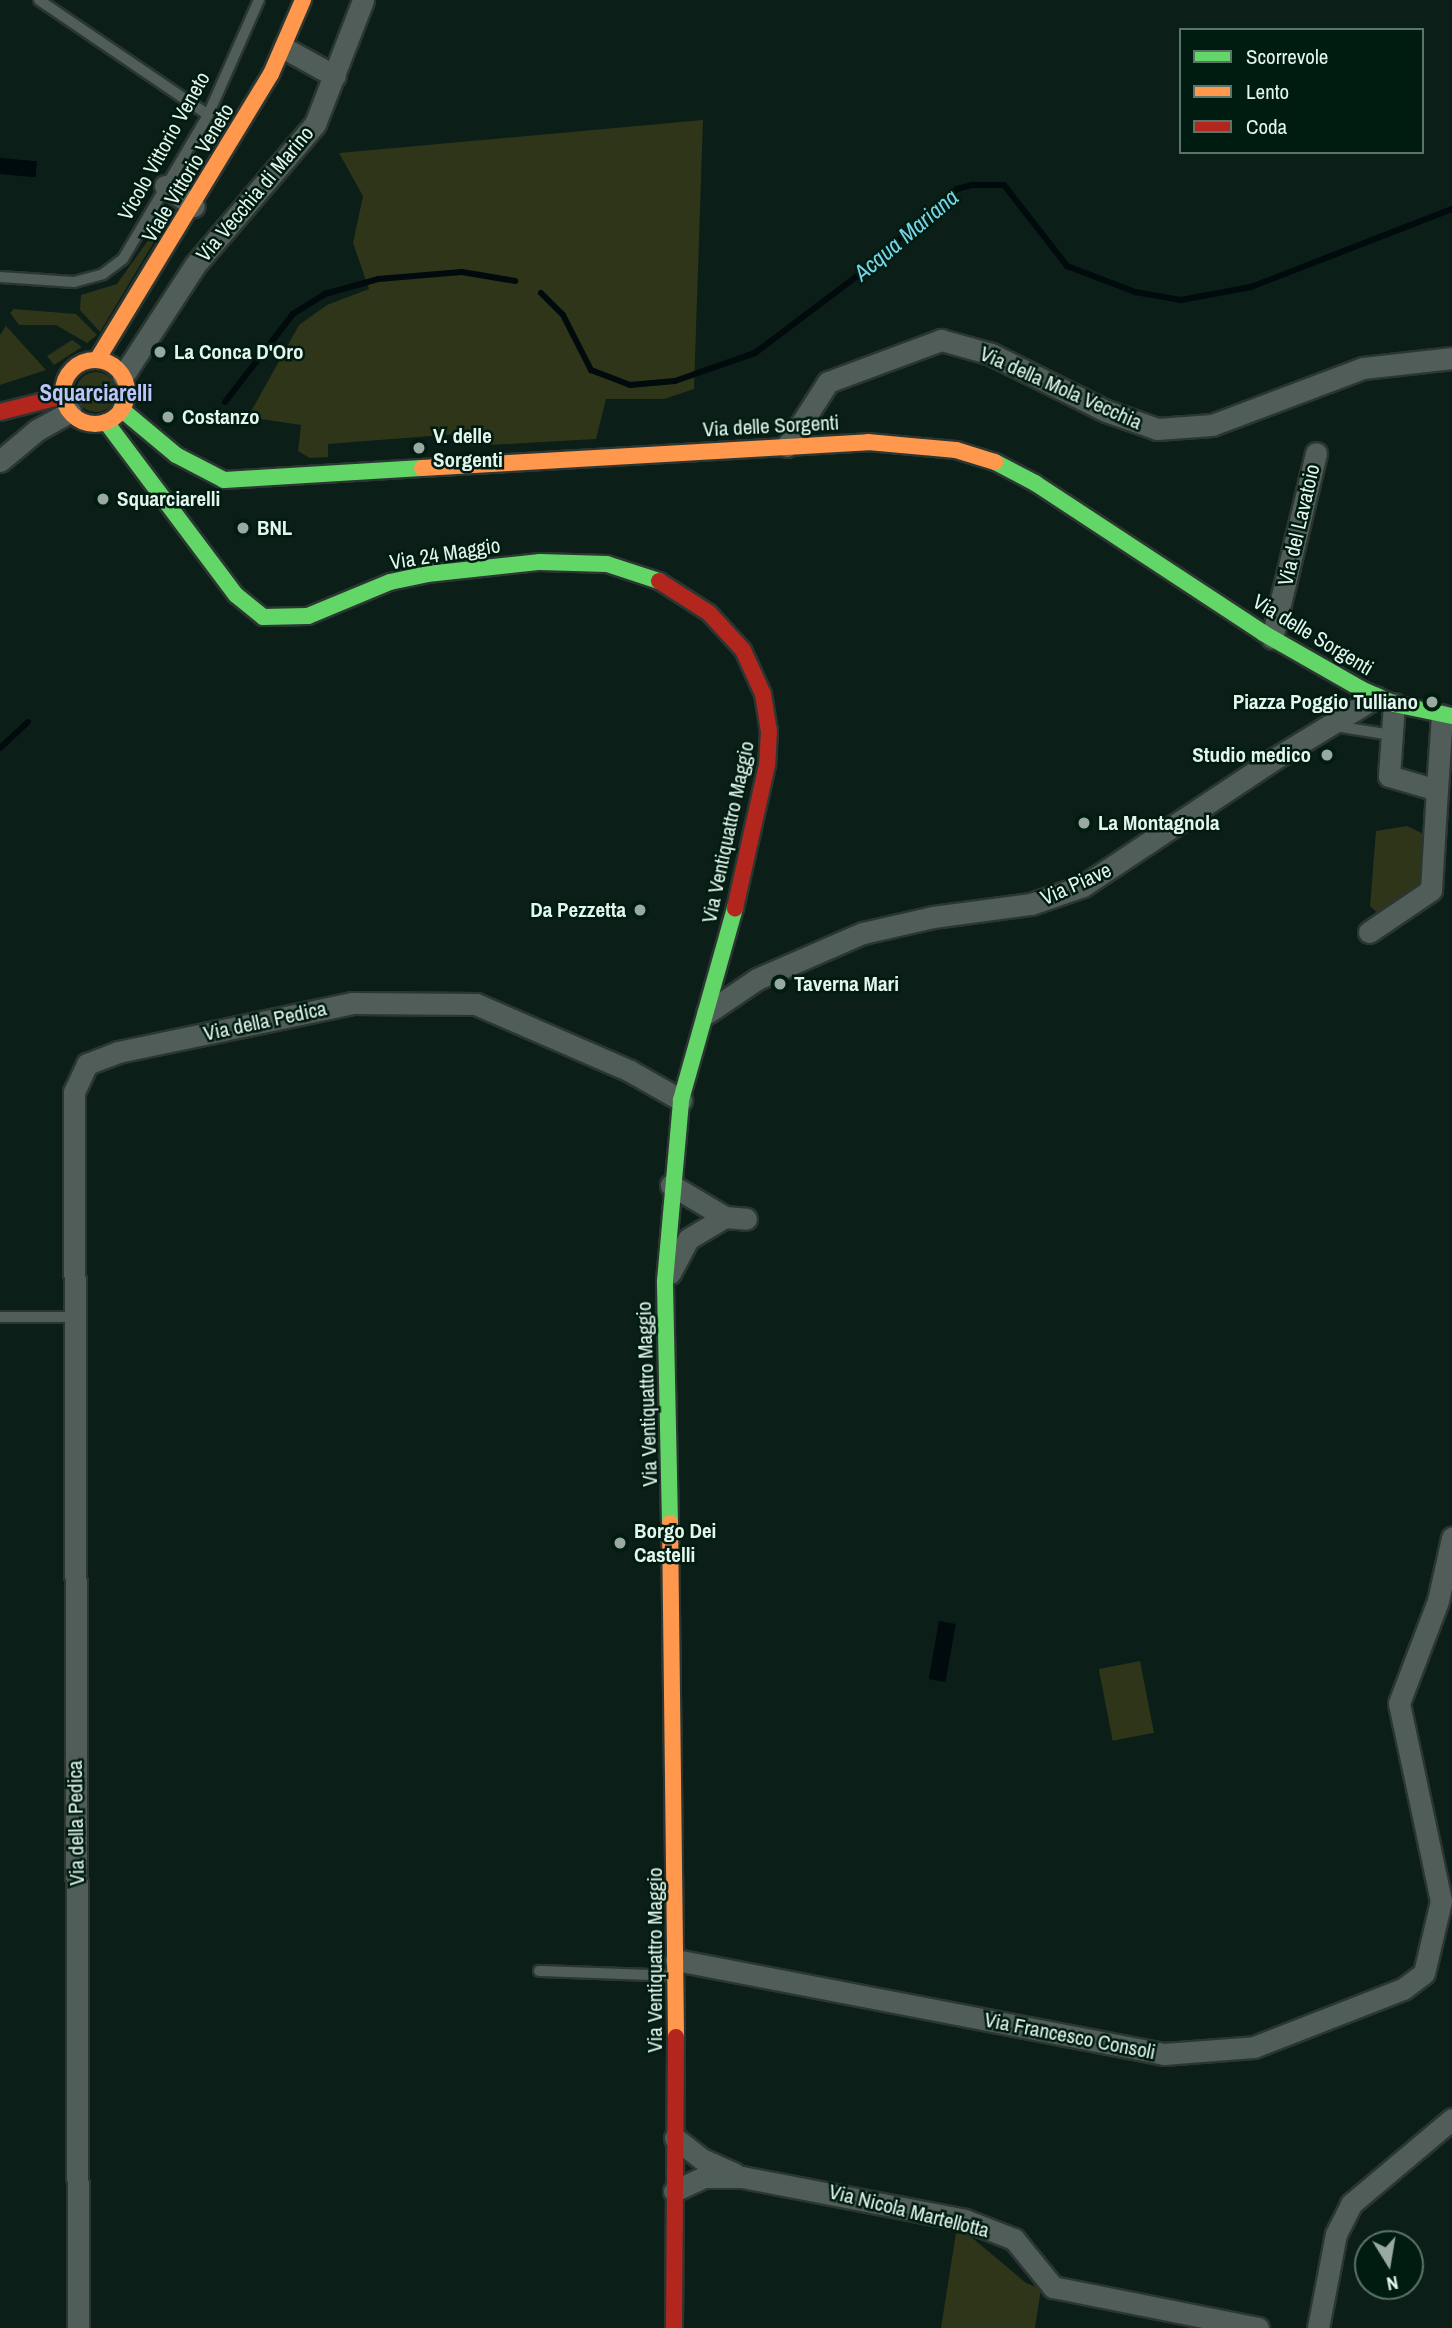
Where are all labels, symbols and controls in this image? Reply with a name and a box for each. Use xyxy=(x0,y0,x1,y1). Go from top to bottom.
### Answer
legend xyxy=(1179,28,1424,154)
text: Scorrevole xyxy=(1246,42,1328,71)
street label: Vicolo Vittorio Veneto xyxy=(113,67,215,225)
text: Lento xyxy=(1246,77,1289,106)
street label: Viale Vittorio Veneto xyxy=(137,99,239,247)
text: Coda xyxy=(1246,112,1287,141)
street label: Via Vecchia di Marino xyxy=(191,121,319,267)
water label: Acqua Mariana xyxy=(848,183,964,287)
place label: La Conca D'Oro xyxy=(174,339,303,365)
street label: Via della Mola Vecchia xyxy=(976,341,1146,435)
marker: La Conca D'Oro xyxy=(152,344,168,360)
district label: Squarciarelli xyxy=(39,379,153,407)
place label: Costanzo xyxy=(182,404,259,430)
marker: Costanzo xyxy=(160,409,176,425)
street label: Via delle Sorgenti xyxy=(702,410,840,442)
place label: V. delle Sorgenti xyxy=(433,423,503,473)
marker: V. delle Sorgenti xyxy=(411,440,427,456)
street label: Via del Lavatoio xyxy=(1273,462,1325,588)
place label: Squarciarelli xyxy=(117,486,220,512)
marker: Squarciarelli xyxy=(95,491,111,507)
place label: BNL xyxy=(257,515,292,541)
marker: BNL xyxy=(235,520,251,536)
street label: Via 24 Maggio xyxy=(388,533,502,575)
street label: Via delle Sorgenti xyxy=(1248,589,1378,681)
place label: Piazza Poggio Tulliano xyxy=(1233,689,1418,715)
marker: Piazza Poggio Tulliano xyxy=(1424,694,1440,710)
street label: Via Ventiquattro Maggio xyxy=(696,739,760,925)
place label: Studio medico xyxy=(1192,742,1311,768)
marker: Studio medico xyxy=(1317,745,1337,765)
place label: La Montagnola xyxy=(1098,810,1220,836)
marker: La Montagnola xyxy=(1076,815,1092,831)
street label: Via Piave xyxy=(1037,857,1115,911)
place label: Da Pezzetta xyxy=(530,897,626,923)
marker: Da Pezzetta xyxy=(632,902,648,918)
place label: Taverna Mari xyxy=(794,971,899,997)
marker: Taverna Mari xyxy=(772,976,788,992)
street label: Via della Pedica xyxy=(201,996,329,1046)
street label: Via Ventiquattro Maggio xyxy=(631,1301,663,1487)
place label: Borgo Dei Castelli xyxy=(634,1518,716,1568)
marker: Borgo Dei Castelli xyxy=(612,1535,628,1551)
street label: Via della Pedica xyxy=(62,1760,90,1886)
street label: Via Ventiquattro Maggio xyxy=(642,1867,668,2053)
street label: Via Francesco Consoli xyxy=(982,2007,1158,2065)
street label: Via Nicola Martellotta xyxy=(826,2179,992,2243)
north arrow xyxy=(1354,2230,1424,2300)
text: N xyxy=(1385,2270,1401,2297)

